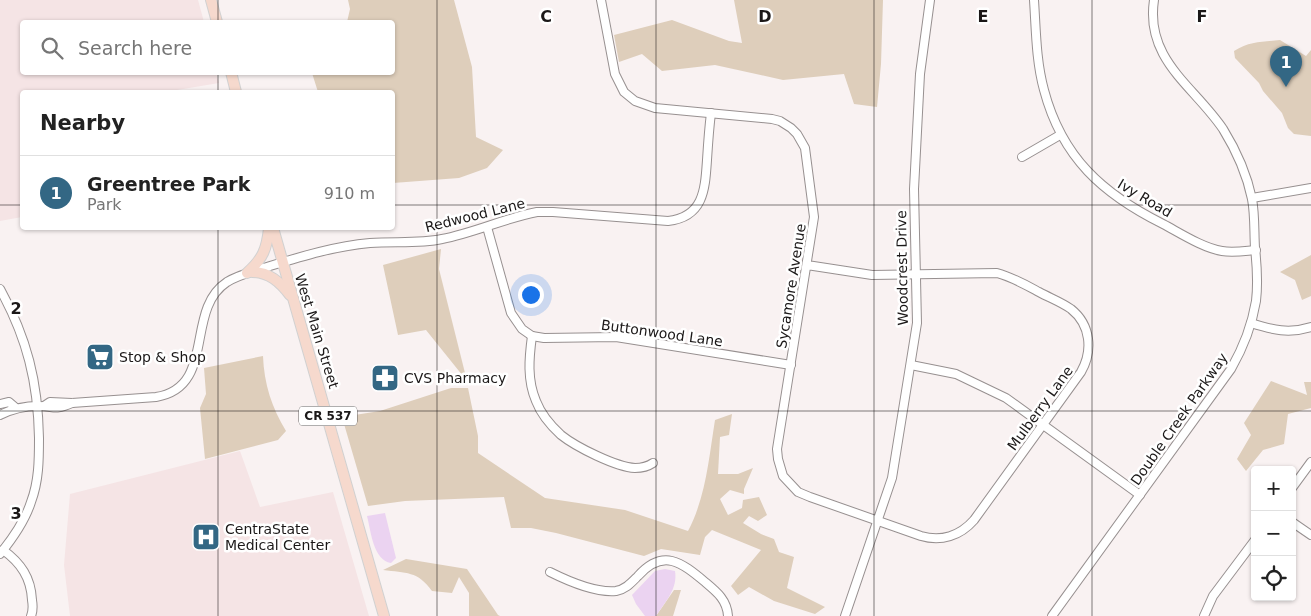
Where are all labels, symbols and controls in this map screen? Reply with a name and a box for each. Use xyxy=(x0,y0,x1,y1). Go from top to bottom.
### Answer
text: C xyxy=(540,7,552,26)
text: D xyxy=(758,7,772,26)
text: E xyxy=(978,7,988,26)
text: F xyxy=(1197,7,1207,26)
search box xyxy=(20,20,395,75)
icon: search xyxy=(38,34,66,62)
text: Search here xyxy=(78,37,192,59)
pin: 1 xyxy=(1270,46,1302,87)
text: Nearby xyxy=(40,111,125,135)
text: Greentree Park xyxy=(87,173,250,195)
street label: Ivy Road xyxy=(1115,176,1175,220)
text: 1 xyxy=(50,184,62,203)
text: 910 m xyxy=(324,184,375,203)
text: Park xyxy=(87,195,122,214)
street label: Redwood Lane xyxy=(423,195,527,235)
street label: Woodcrest Drive xyxy=(893,210,911,326)
street label: Sycamore Avenue xyxy=(773,222,809,350)
street label: West Main Street xyxy=(292,272,342,391)
your location xyxy=(518,282,544,308)
text: 2 xyxy=(10,299,22,318)
street label: Buttonwood Lane xyxy=(600,317,724,349)
supermarket icon: Stop & Shop xyxy=(85,342,115,372)
place label: Stop & Shop xyxy=(119,349,206,365)
street label: Double Creek Parkway xyxy=(1127,350,1231,488)
pharmacy icon: CVS Pharmacy xyxy=(370,363,400,393)
street label: Mulberry Lane xyxy=(1004,363,1076,453)
place label: CVS Pharmacy xyxy=(404,370,506,386)
road number: CR 537 xyxy=(299,406,357,426)
map controls xyxy=(1251,466,1296,601)
button: + xyxy=(1251,466,1296,511)
text: 3 xyxy=(10,504,22,523)
button: − xyxy=(1251,511,1296,556)
place label: CentraState Medical Center xyxy=(225,521,330,553)
hospital icon: CentraState Medical Center xyxy=(191,522,221,552)
button: locate xyxy=(1251,556,1296,601)

